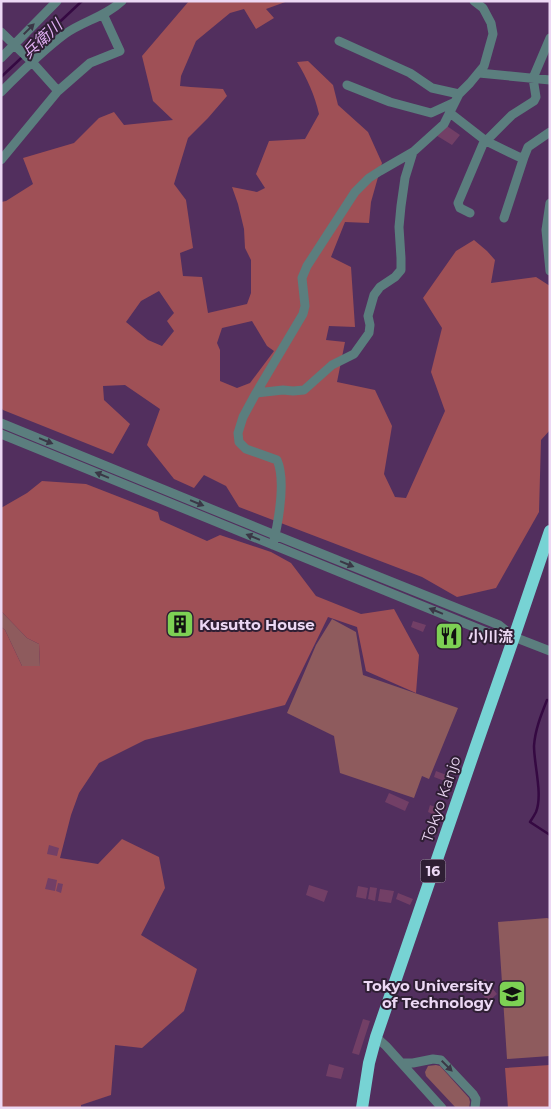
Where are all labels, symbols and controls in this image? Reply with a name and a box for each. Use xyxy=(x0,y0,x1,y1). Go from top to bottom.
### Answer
water label: 兵衛川 xyxy=(18,14,67,62)
one-way arrow xyxy=(23,24,35,36)
one-way arrow xyxy=(39,438,53,446)
one-way arrow xyxy=(95,471,109,479)
one-way arrow xyxy=(190,499,205,507)
one-way arrow xyxy=(245,533,260,540)
one-way arrow xyxy=(340,561,354,569)
one-way arrow xyxy=(428,607,443,614)
building icon: Kusutto House xyxy=(165,609,195,639)
place label: Kusutto House xyxy=(199,615,315,634)
restaurant icon: 小川流 xyxy=(434,621,464,651)
place label: 小川流 xyxy=(468,627,513,646)
street label: Tokyo Kanjo xyxy=(417,753,465,845)
road number: 16 xyxy=(420,859,446,882)
place label: Tokyo University of Technology xyxy=(363,976,494,1012)
school or university icon: Tokyo University of Technology xyxy=(497,979,527,1009)
one-way arrow xyxy=(441,1060,453,1072)

